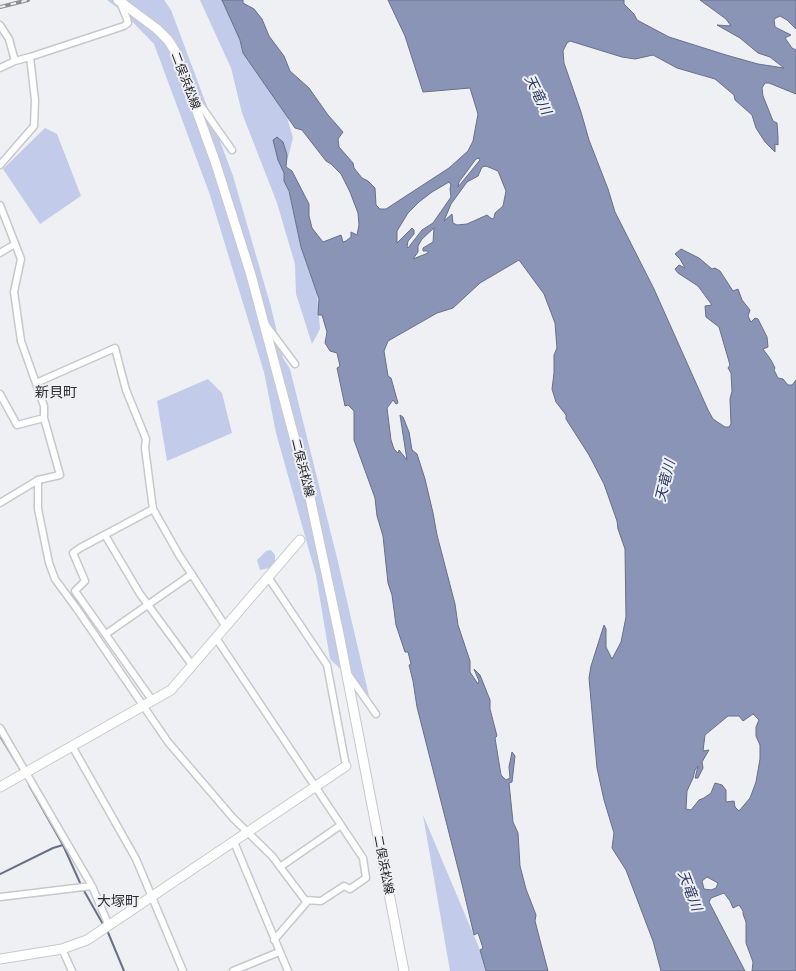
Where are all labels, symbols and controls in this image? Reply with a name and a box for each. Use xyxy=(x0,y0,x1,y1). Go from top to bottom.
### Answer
street label: 二俣浜松線 xyxy=(168,50,202,112)
water label: 天竜川 xyxy=(520,72,554,118)
district label: 新貝町 xyxy=(35,385,77,401)
street label: 二俣浜松線 xyxy=(288,437,316,499)
water label: 天竜川 xyxy=(653,459,679,503)
street label: 二俣浜松線 xyxy=(370,834,396,896)
water label: 天竜川 xyxy=(674,868,704,914)
district label: 大塚町 xyxy=(97,894,139,910)

